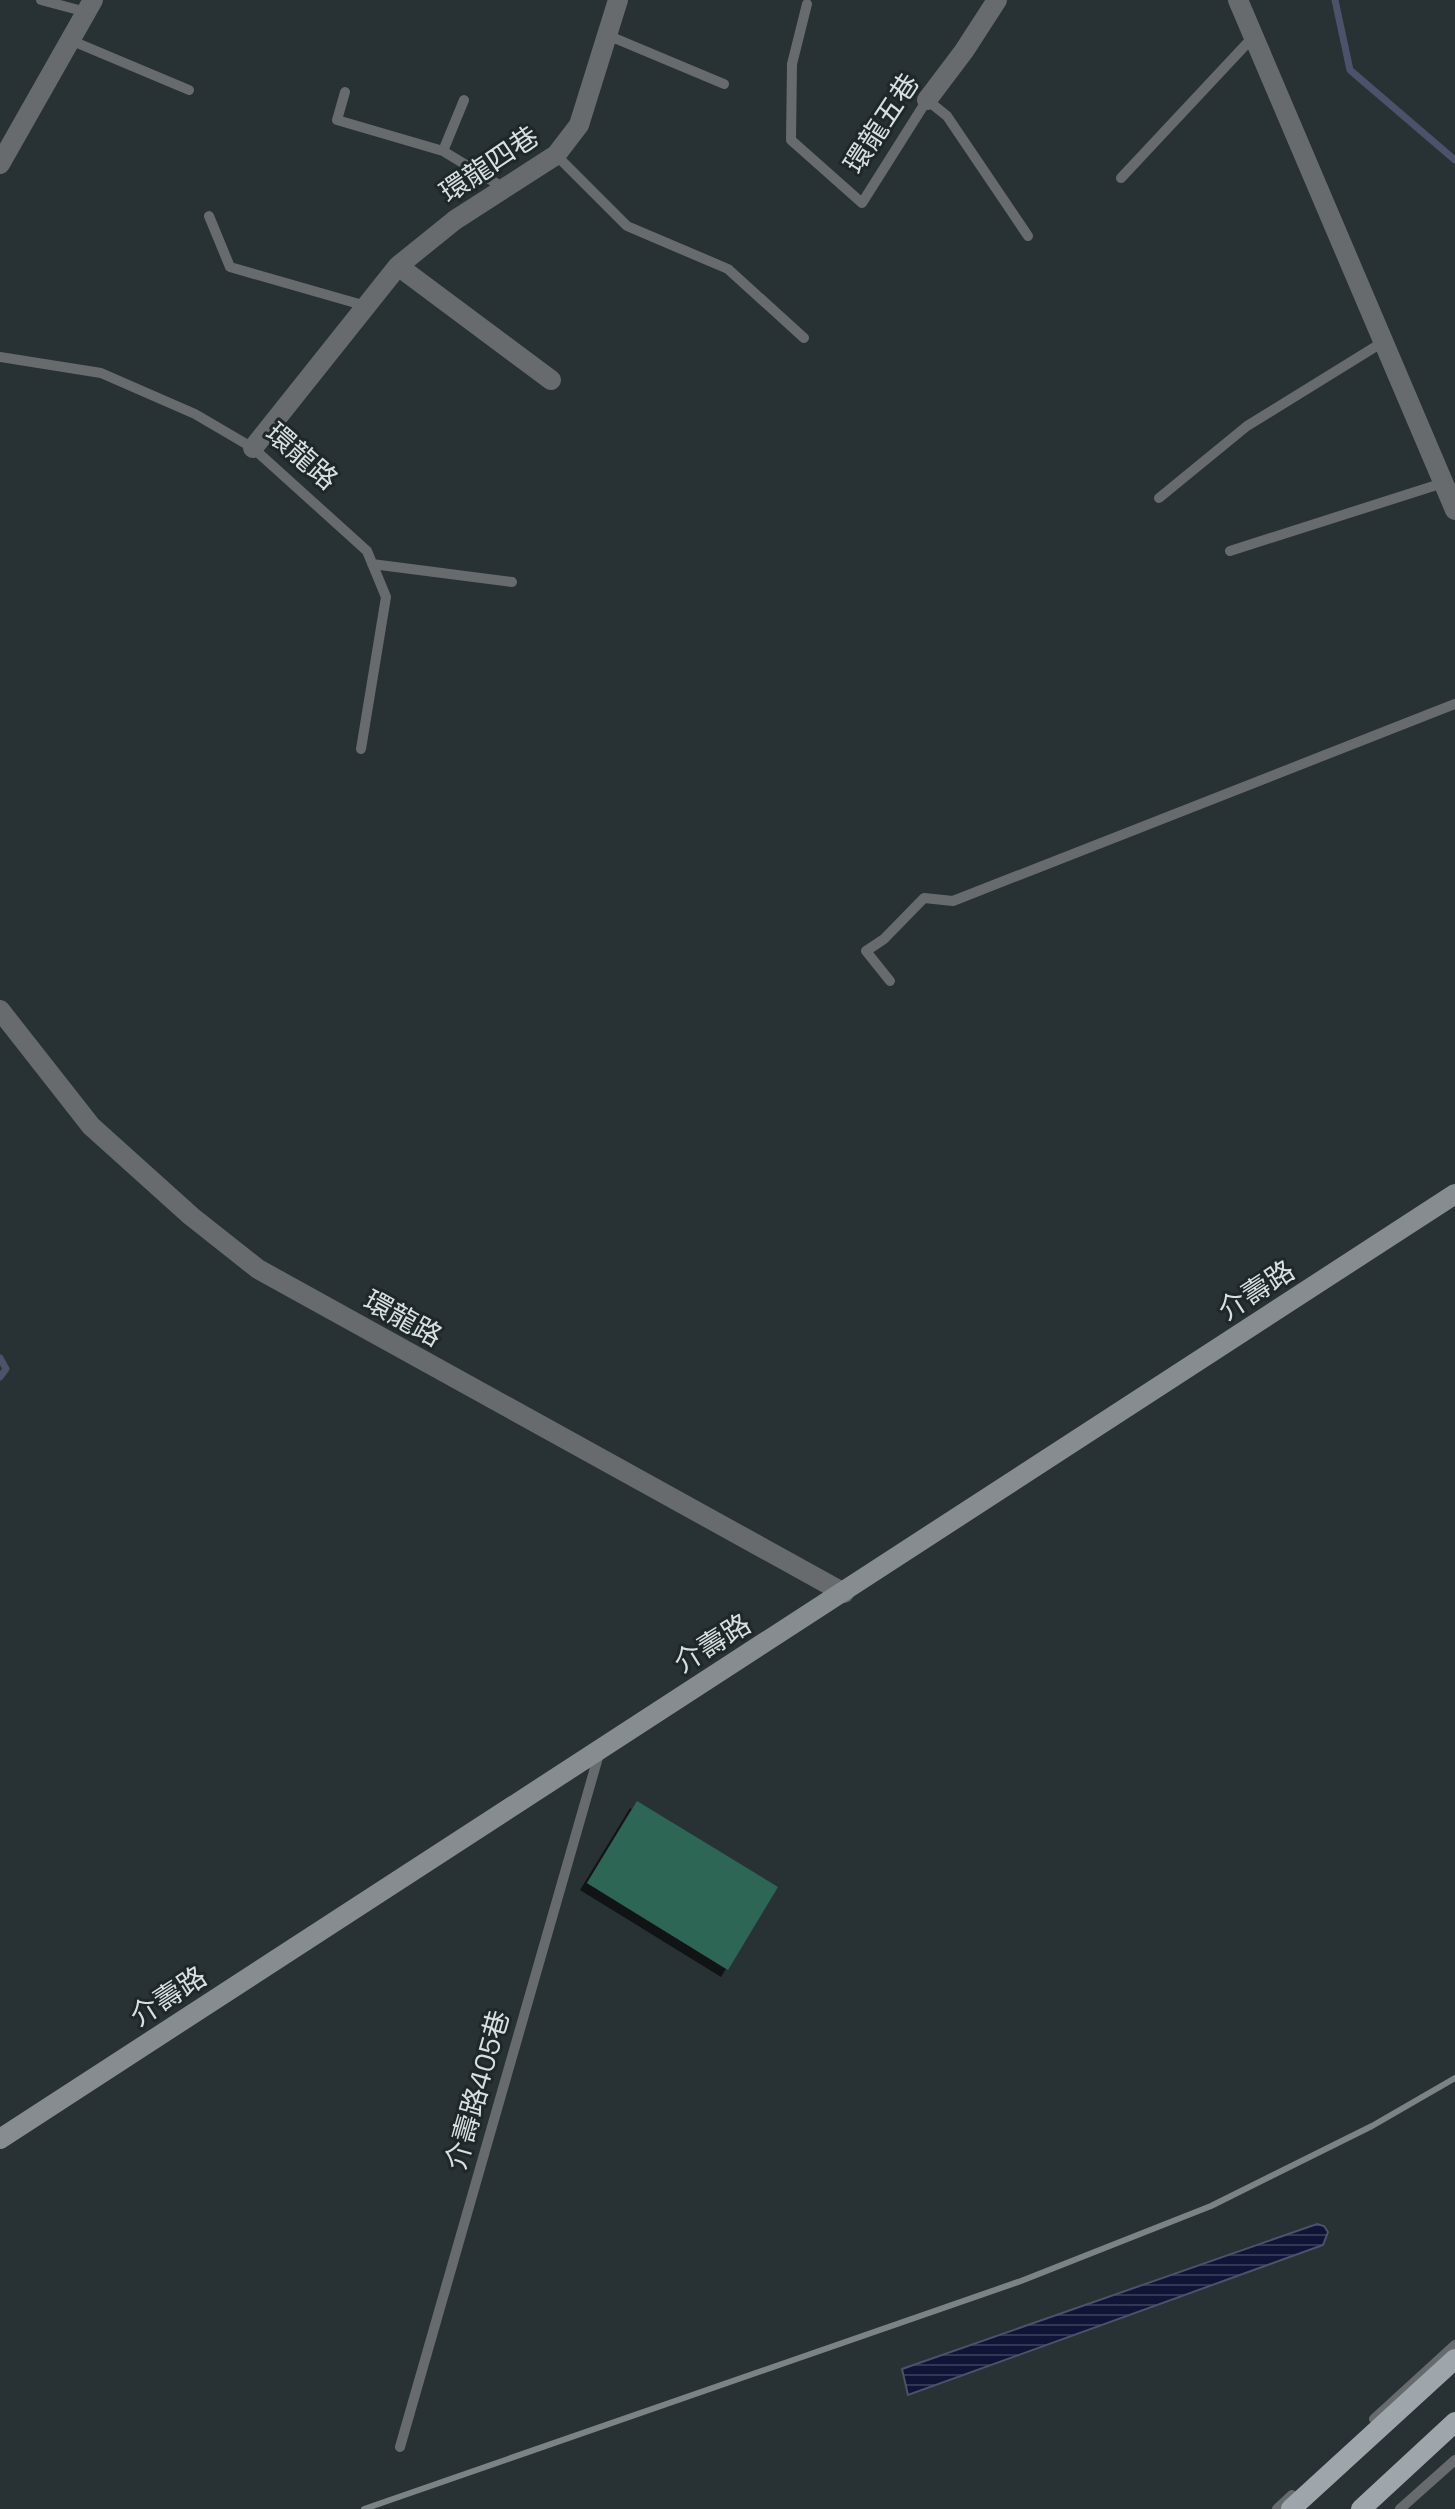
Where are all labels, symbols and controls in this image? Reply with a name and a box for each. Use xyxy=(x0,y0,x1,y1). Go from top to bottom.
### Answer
street label: 環龍五巷 xyxy=(835,66,927,180)
street label: 環龍四巷 xyxy=(433,118,545,210)
street label: 環龍路 xyxy=(258,415,346,497)
street label: 介壽路 xyxy=(1211,1252,1301,1328)
street label: 環龍路 xyxy=(358,1282,448,1354)
street label: 介壽路 xyxy=(667,1605,757,1681)
street label: 介壽路 xyxy=(123,1958,213,2034)
street label: 介壽路405巷 xyxy=(437,2006,517,2174)

